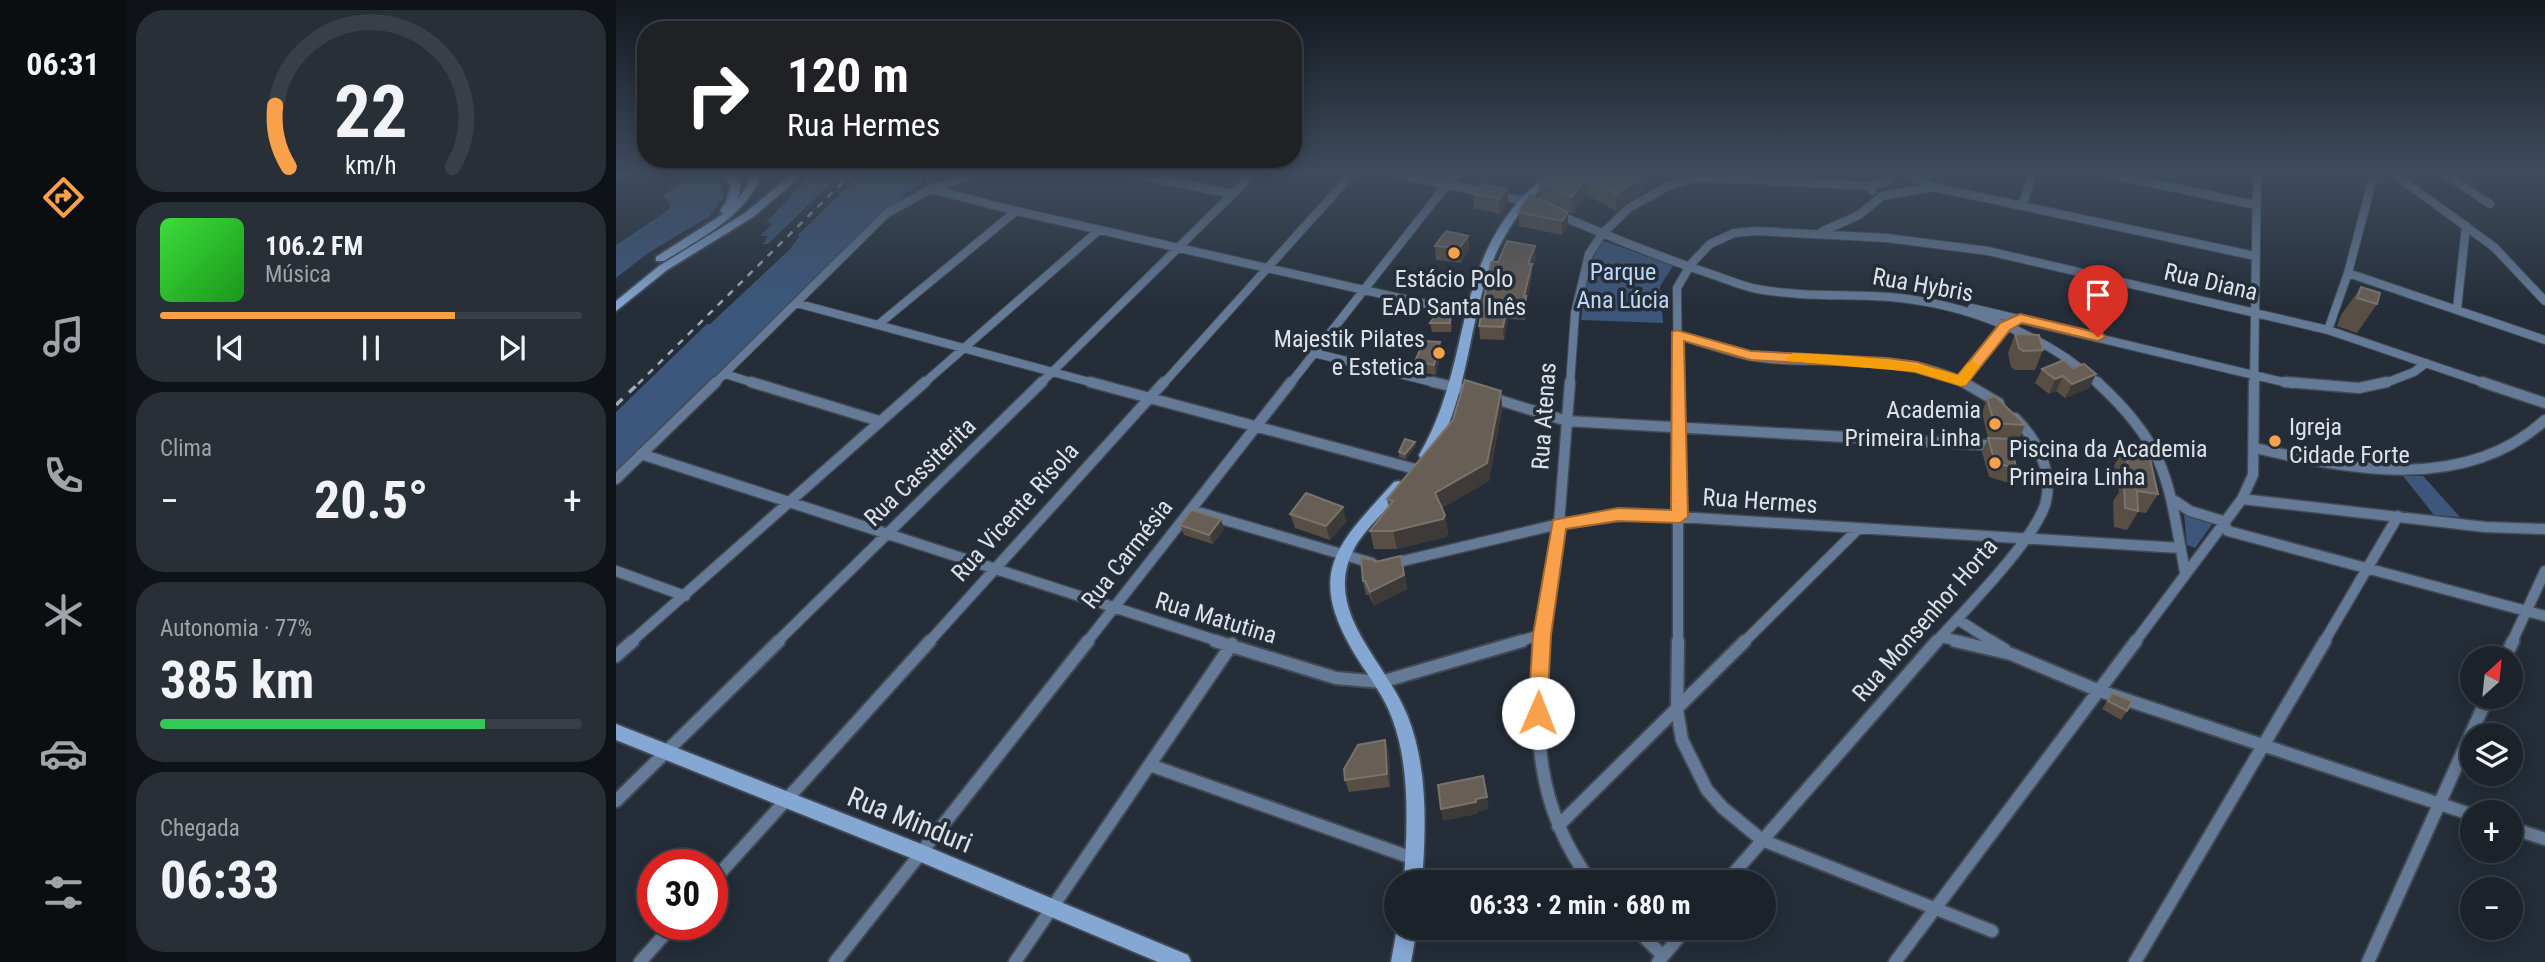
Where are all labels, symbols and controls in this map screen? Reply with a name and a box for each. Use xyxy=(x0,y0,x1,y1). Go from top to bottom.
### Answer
text: 06:31 xyxy=(26,45,100,83)
text: 120 m xyxy=(787,47,909,104)
icon: right xyxy=(672,49,763,140)
text: 22 xyxy=(334,69,408,155)
text: Rua Hermes xyxy=(787,106,940,144)
text: km/h xyxy=(345,151,397,180)
icon: directions xyxy=(39,173,88,222)
text: 106.2 FM xyxy=(265,231,363,261)
marker: Estácio Polo EAD Santa Inês xyxy=(1446,245,1462,261)
park label: Parque Ana Lúcia xyxy=(1576,258,1670,314)
street label: Rua Diana xyxy=(2161,258,2261,306)
text: Música xyxy=(265,261,331,288)
street label: Rua Hybris xyxy=(1870,262,1976,308)
place label: Estácio Polo EAD Santa Inês xyxy=(1382,265,1526,321)
pin xyxy=(2068,265,2128,337)
icon: arrive xyxy=(2079,276,2117,314)
icon: music xyxy=(39,312,88,361)
place label: Majestik Pilates e Estetica xyxy=(1274,325,1425,381)
icon: previous xyxy=(211,329,249,367)
icon: pause xyxy=(352,329,390,367)
icon: next xyxy=(493,329,531,367)
marker: Majestik Pilates e Estetica xyxy=(1431,345,1447,361)
street label: Rua Atenas xyxy=(1526,361,1562,471)
place label: Academia Primeira Linha xyxy=(1845,396,1981,452)
street label: Rua Cassiterita xyxy=(859,412,981,532)
place label: Igreja Cidade Forte xyxy=(2289,413,2410,469)
marker: Academia Primeira Linha xyxy=(1987,416,2003,432)
marker: Igreja Cidade Forte xyxy=(2267,433,2283,449)
text: Clima xyxy=(160,435,212,462)
place label: Piscina da Academia Primeira Linha xyxy=(2009,435,2208,491)
street label: Rua Vicente Risola xyxy=(946,437,1084,587)
icon: phone xyxy=(39,451,88,500)
marker: Piscina da Academia Primeira Linha xyxy=(1987,455,2003,471)
text: 20.5° xyxy=(314,470,428,531)
text: − xyxy=(160,479,179,523)
text: + xyxy=(563,479,582,523)
street label: Rua Hermes xyxy=(1702,483,1818,519)
street label: Rua Carmésia xyxy=(1076,494,1178,614)
street label: Rua Monsenhor Horta xyxy=(1847,533,2003,707)
street label: Rua Matutina xyxy=(1152,586,1280,650)
icon: climate xyxy=(39,590,88,639)
text: Autonomia · 77% xyxy=(160,615,312,642)
north arrow xyxy=(2460,646,2524,709)
map controls xyxy=(2460,646,2523,940)
text: 385 km xyxy=(160,650,314,711)
position arrow xyxy=(1501,676,1575,750)
button: layers xyxy=(2460,723,2523,786)
icon: car xyxy=(39,729,88,778)
street label: Rua Minduri xyxy=(843,780,977,860)
button: + xyxy=(2460,800,2523,863)
text: Chegada xyxy=(160,815,240,842)
speed limit sign: 30 xyxy=(637,849,728,940)
text: 06:33 xyxy=(160,850,279,911)
icon: filters xyxy=(39,868,88,917)
button: − xyxy=(2460,877,2523,940)
text: 06:33 · 2 min · 680 m xyxy=(1470,890,1690,920)

